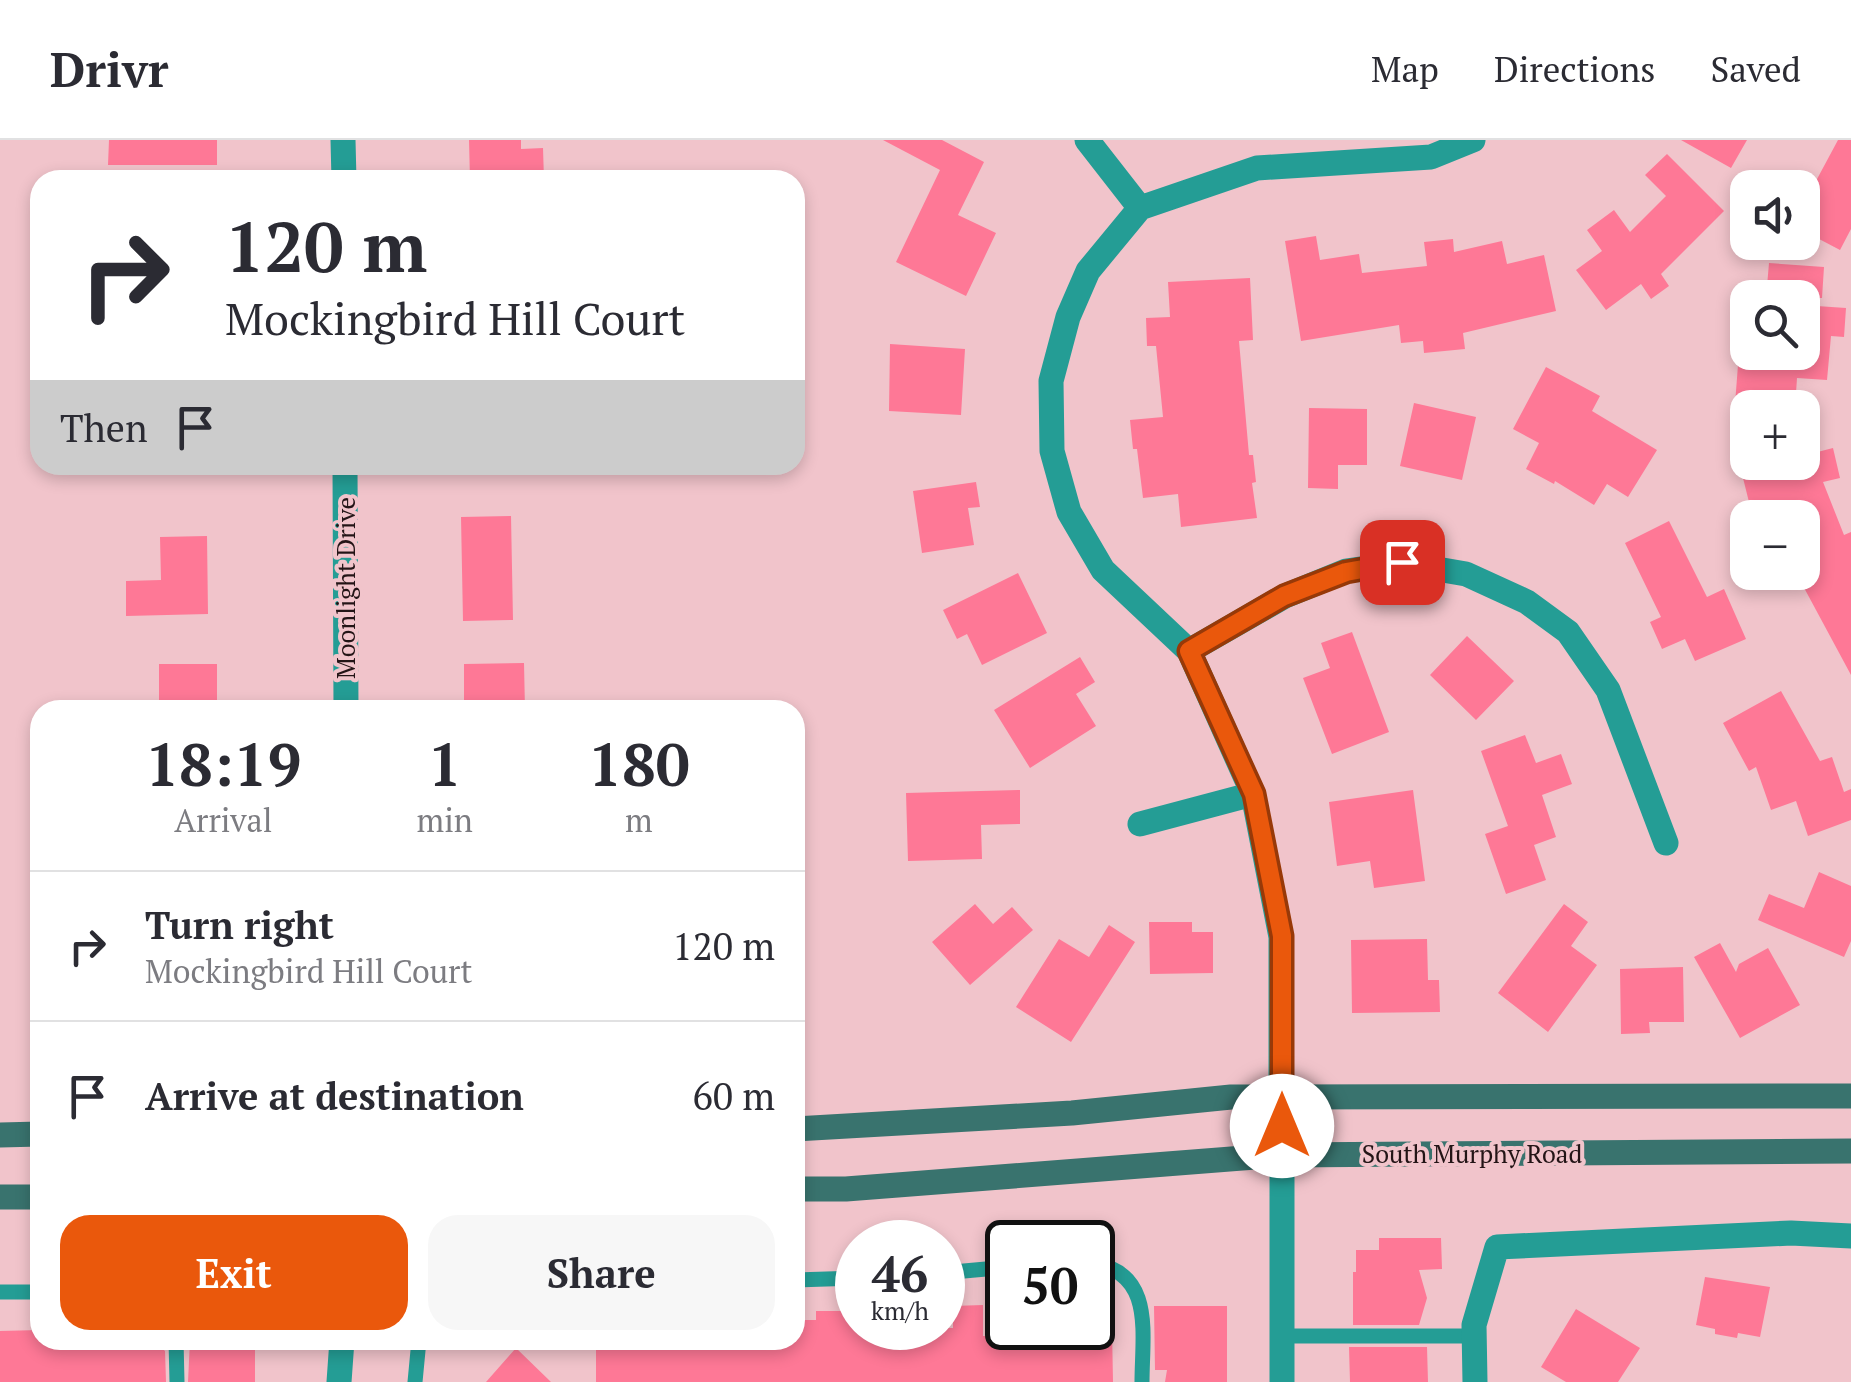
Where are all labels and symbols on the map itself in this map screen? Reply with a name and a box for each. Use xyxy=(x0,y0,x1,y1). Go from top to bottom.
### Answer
street label: Moonlight Drive xyxy=(329,497,362,679)
pin xyxy=(1360,520,1445,605)
position arrow xyxy=(1230,1074,1334,1178)
street label: South Murphy Road xyxy=(1362,1137,1582,1170)
speed limit sign: 50 xyxy=(985,1220,1115,1350)

